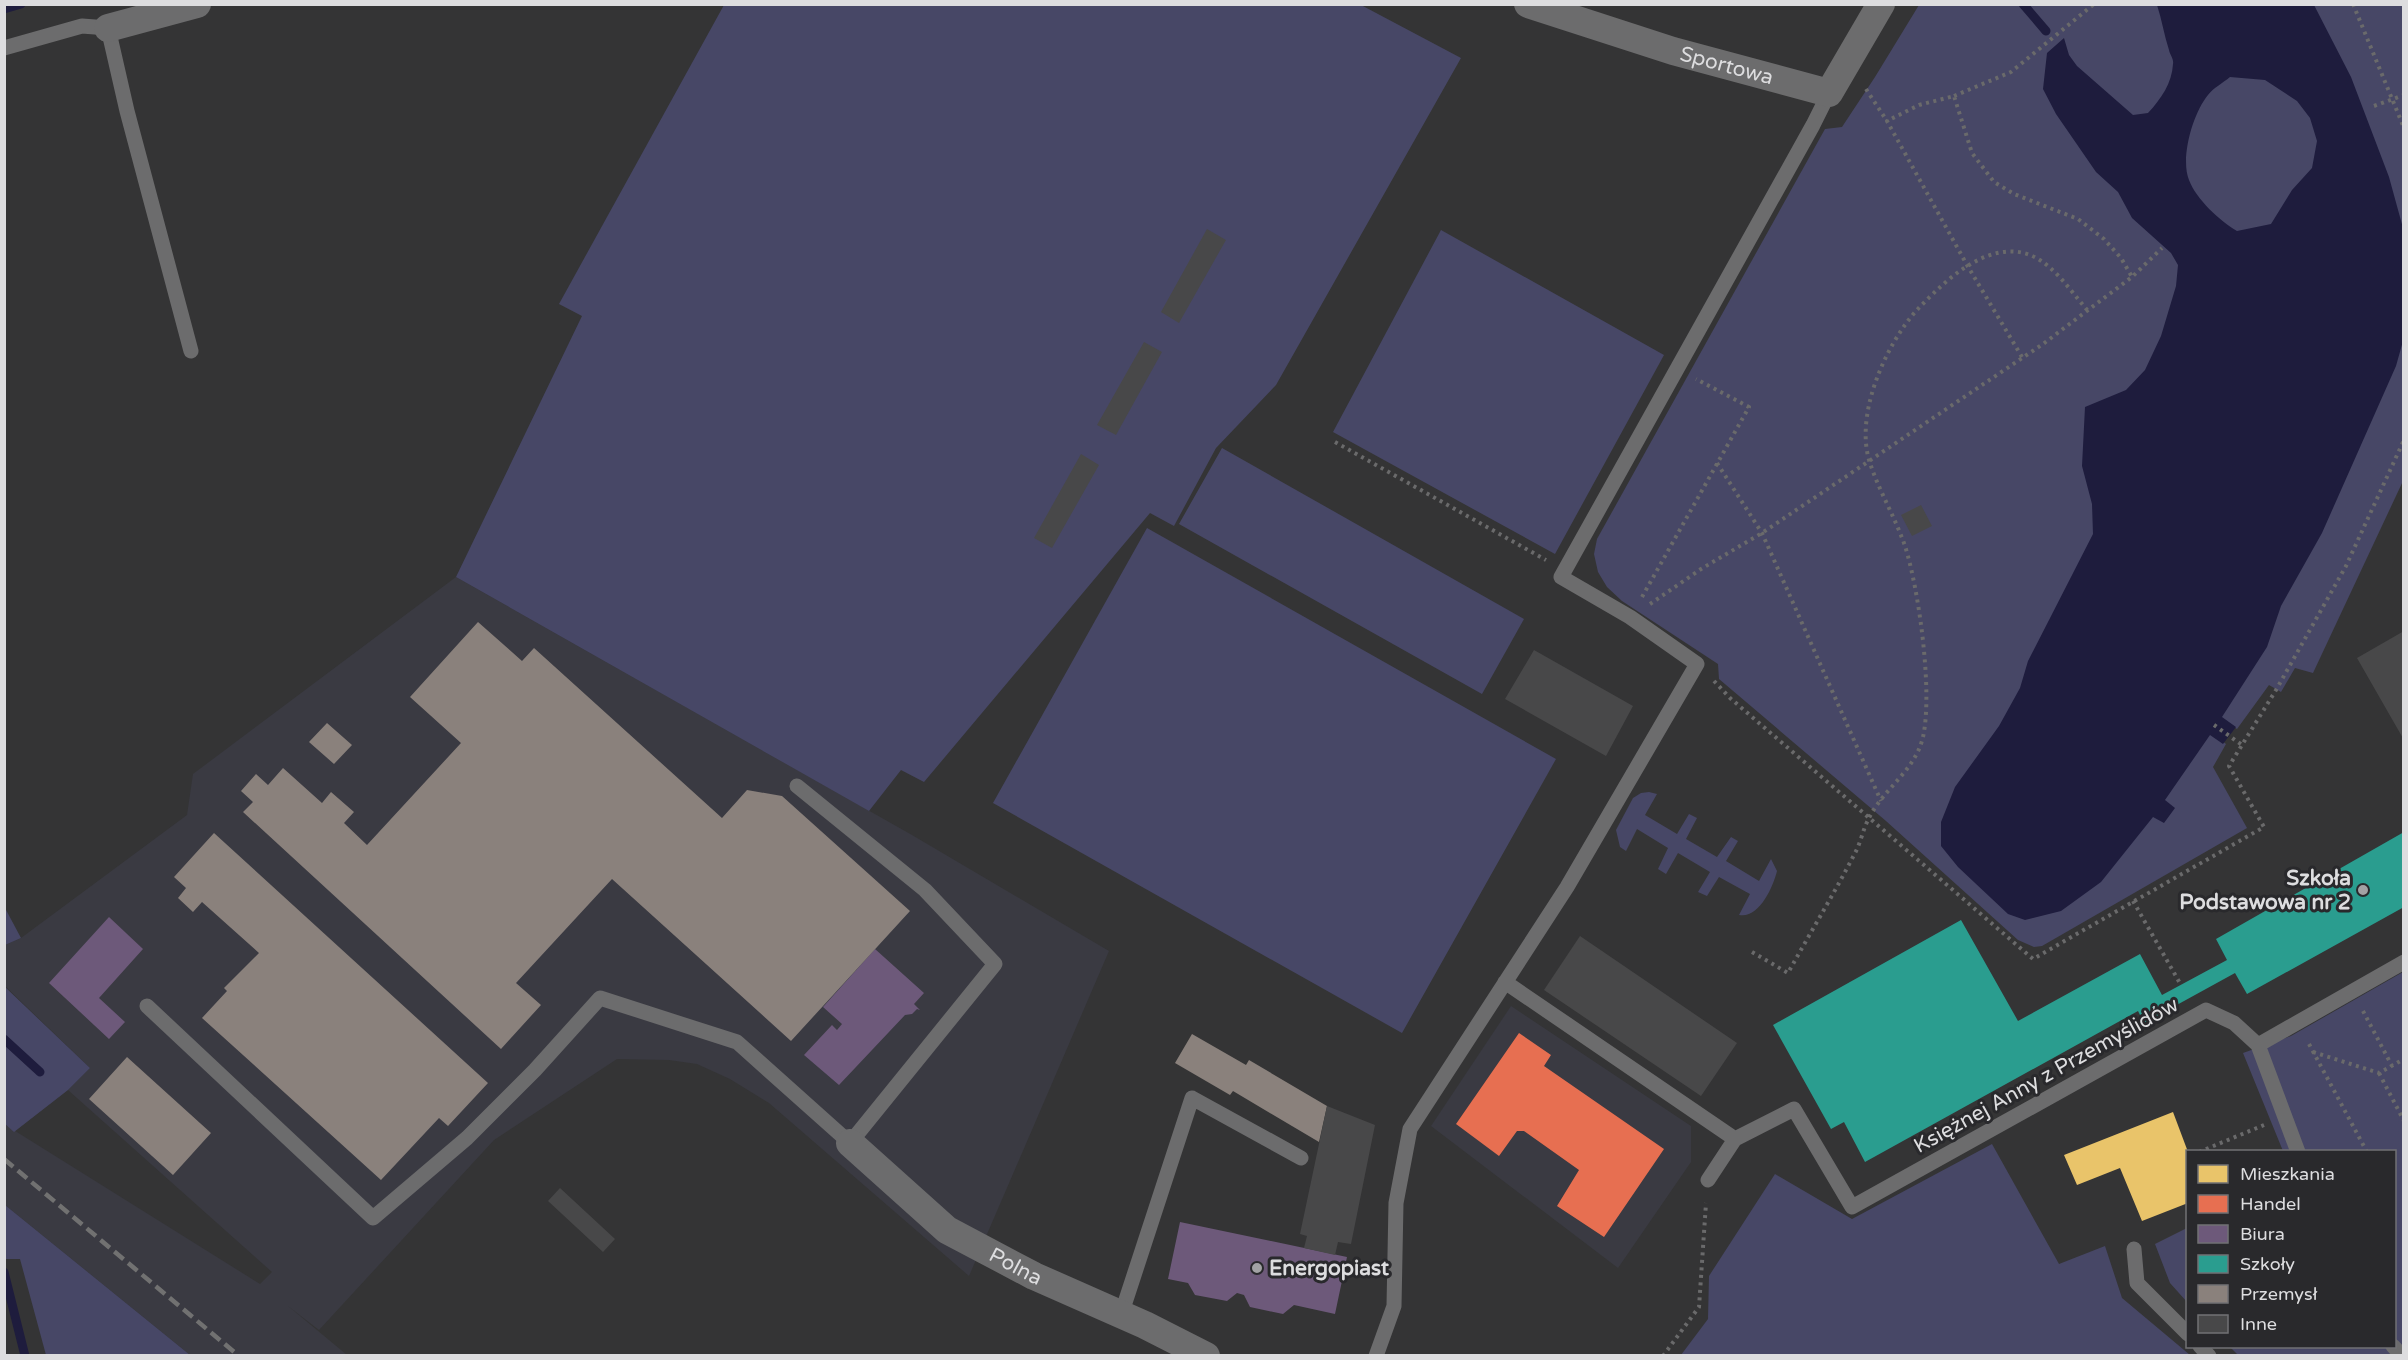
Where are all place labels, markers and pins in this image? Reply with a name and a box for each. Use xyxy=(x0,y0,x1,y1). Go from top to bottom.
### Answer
place label: Szkoła Podstawowa nr 2 xyxy=(2179,866,2351,915)
marker: Szkoła Podstawowa nr 2 xyxy=(2356,883,2370,897)
place label: Energopiast xyxy=(1269,1256,1389,1281)
marker: Energopiast xyxy=(1250,1261,1264,1275)

